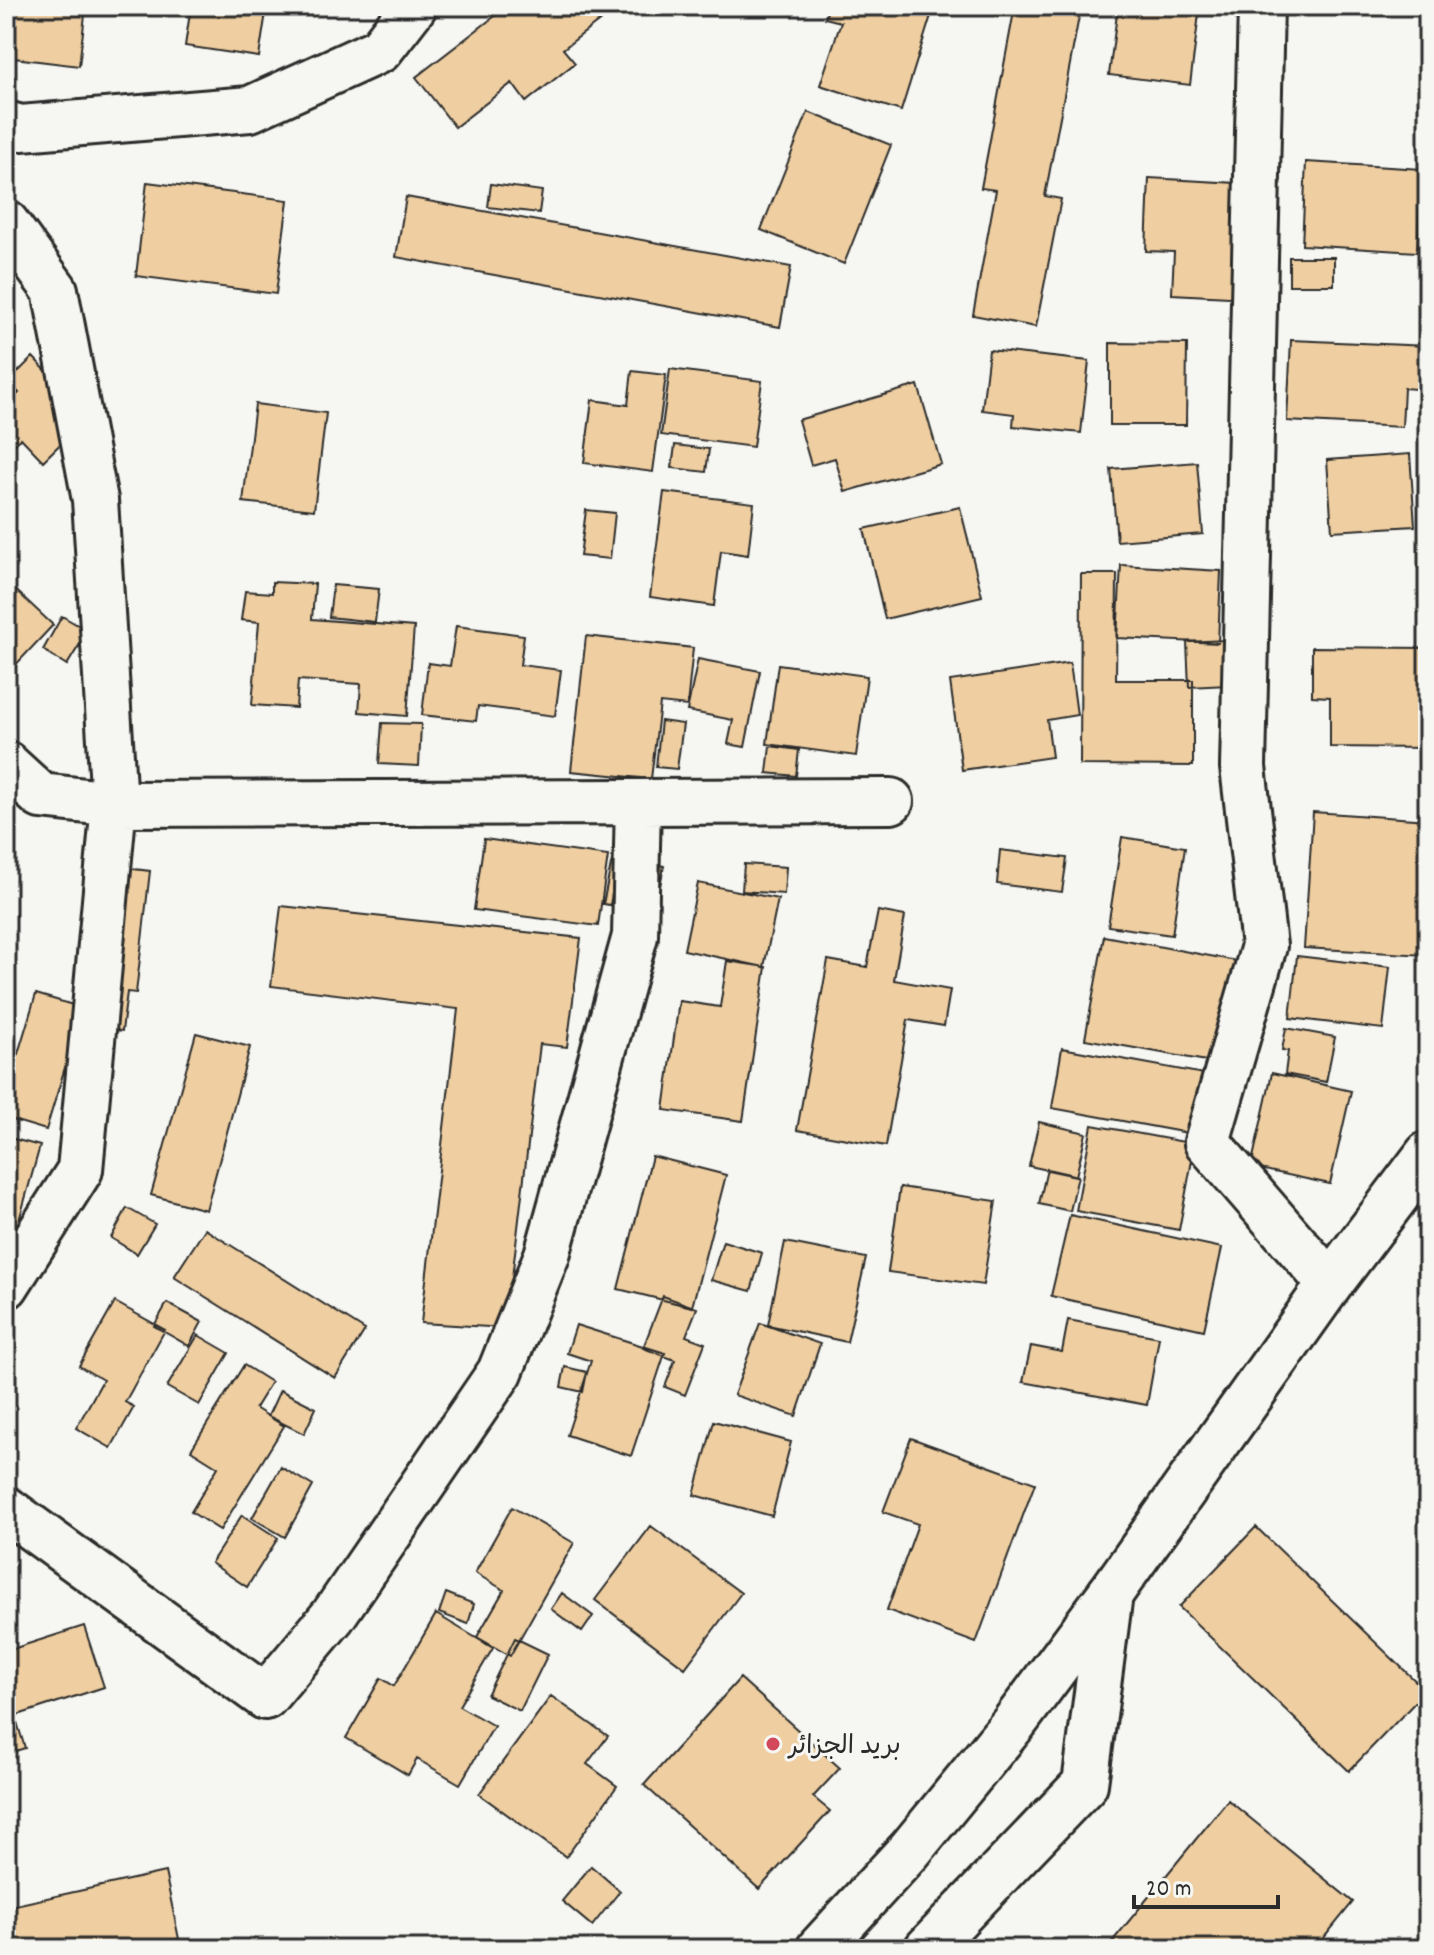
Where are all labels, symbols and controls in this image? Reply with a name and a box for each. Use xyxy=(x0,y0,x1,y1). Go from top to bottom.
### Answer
place label: بريد الجزائر xyxy=(787,1729,901,1766)
marker: بريد الجزائر xyxy=(764,1735,782,1753)
scale bar xyxy=(1134,1859,1278,1909)
text: 20 m xyxy=(1146,1873,1192,1907)

